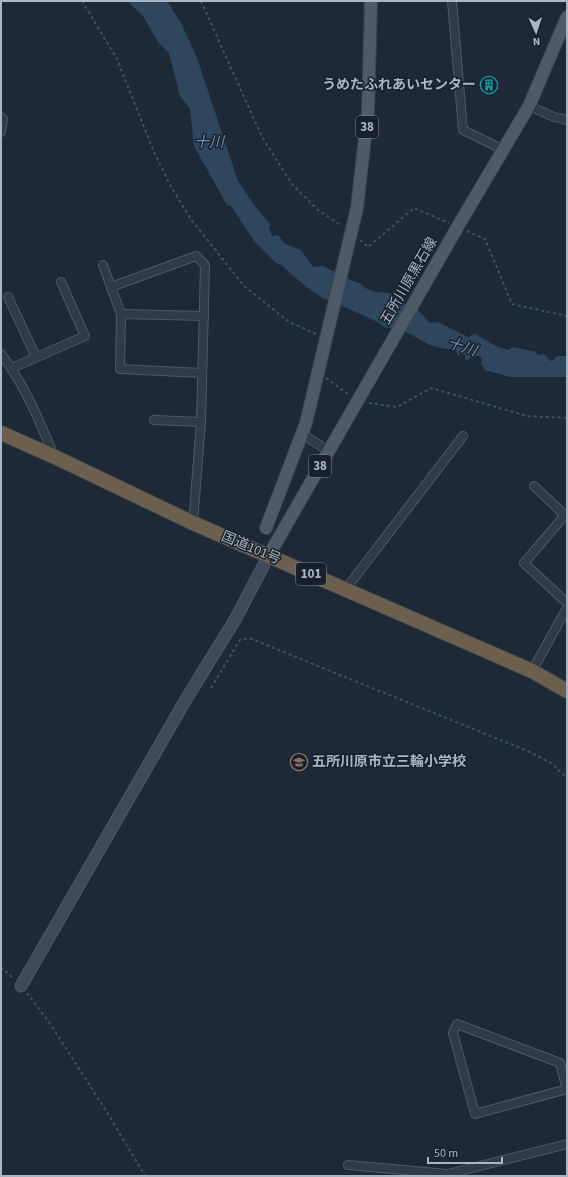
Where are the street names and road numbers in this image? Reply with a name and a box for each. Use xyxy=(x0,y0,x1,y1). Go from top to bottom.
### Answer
road number: 38 xyxy=(356,116,378,138)
street label: 五所川原黒石線 xyxy=(376,234,442,328)
road number: 38 xyxy=(309,455,331,477)
street label: 国道101号 xyxy=(218,527,284,569)
road number: 101 xyxy=(296,563,326,585)

